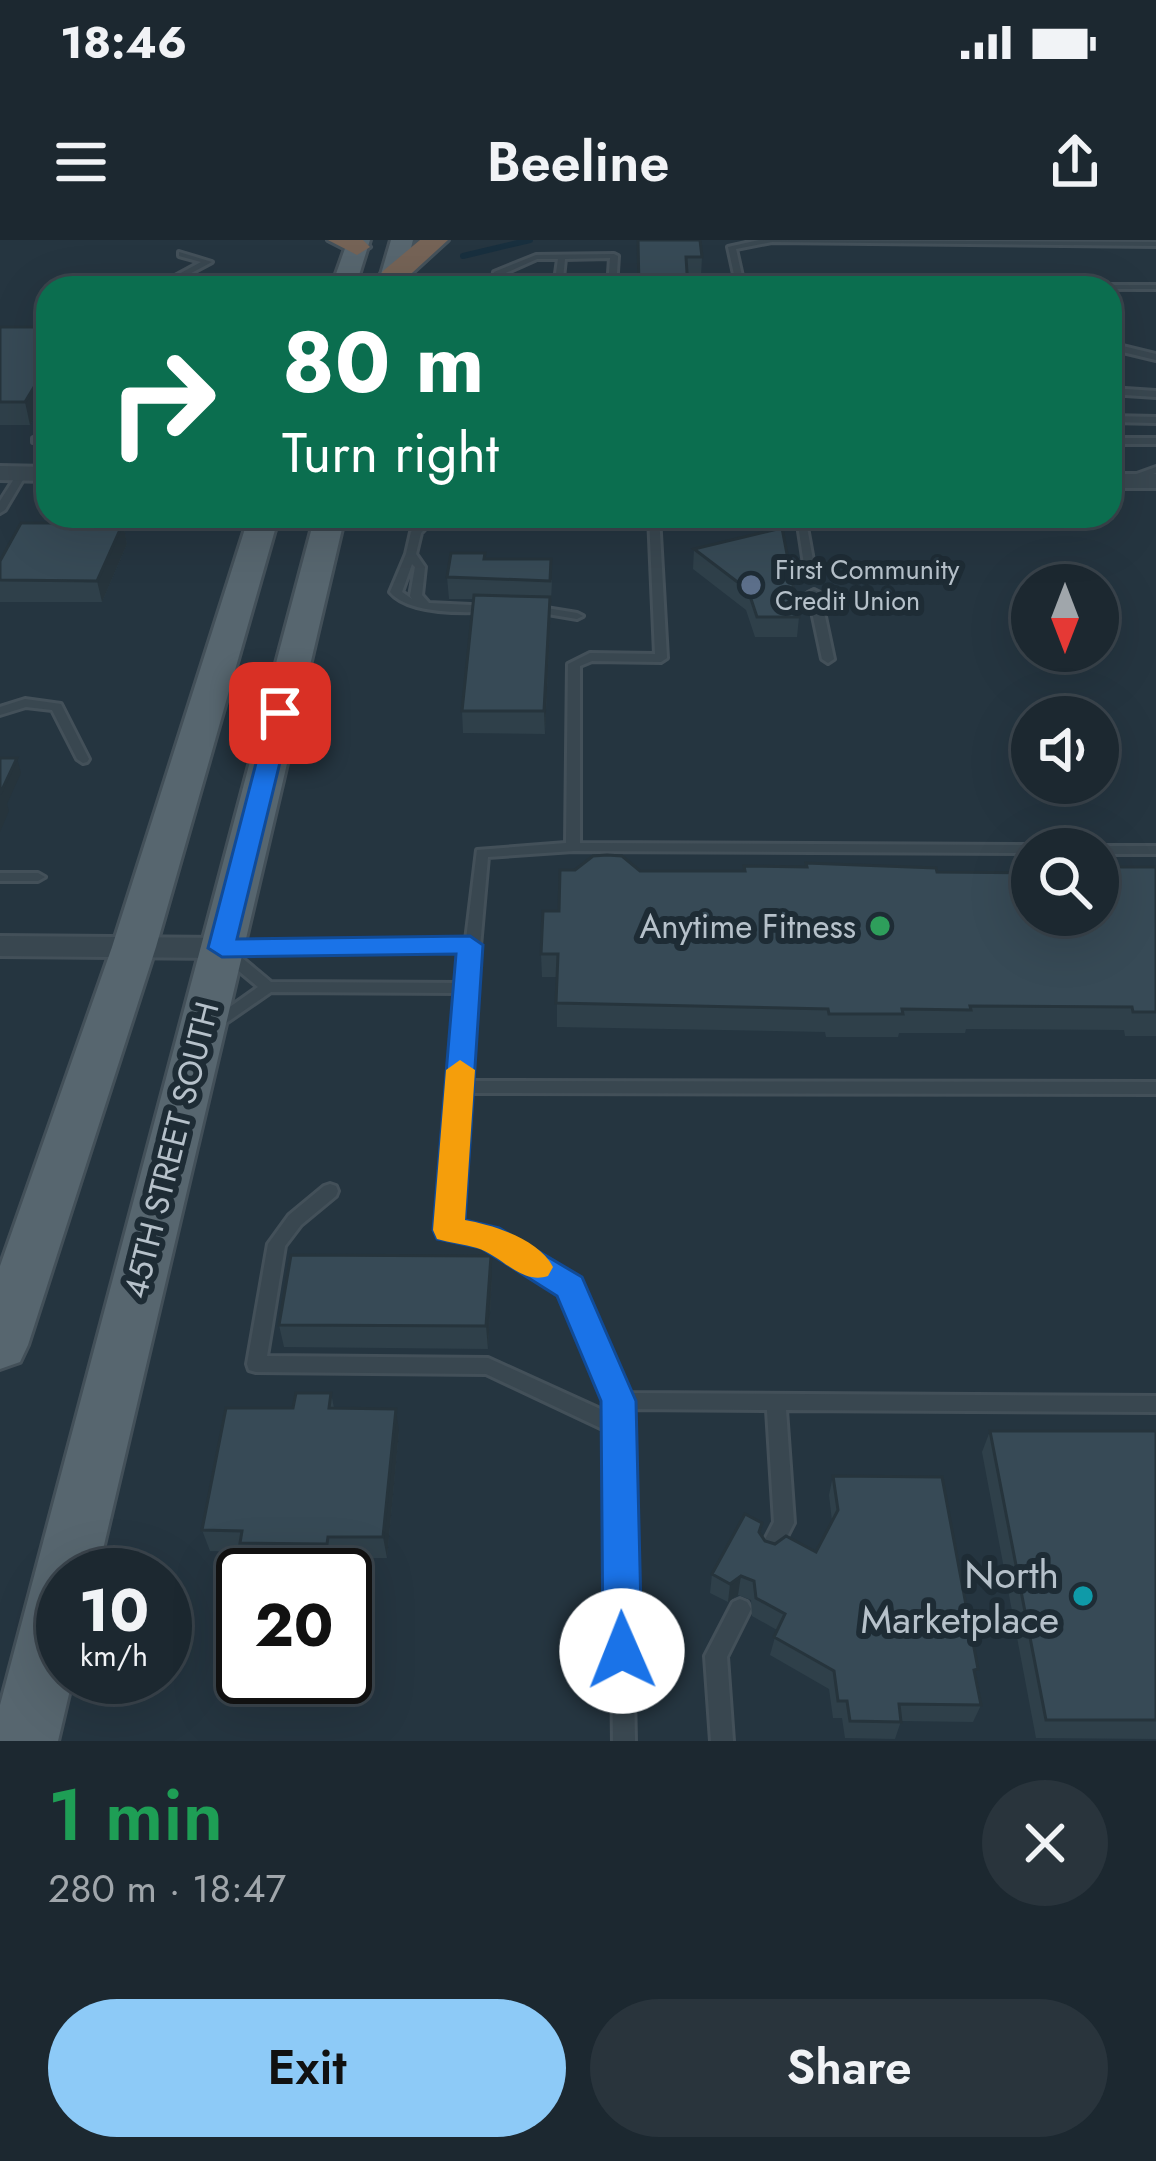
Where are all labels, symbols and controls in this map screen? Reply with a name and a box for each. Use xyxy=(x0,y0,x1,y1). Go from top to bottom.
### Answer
text: 18:46 xyxy=(60,10,187,75)
text: Beeline xyxy=(487,123,669,201)
icon: menu xyxy=(48,129,114,195)
icon: share xyxy=(1042,129,1108,195)
text: 80 m xyxy=(282,302,484,424)
icon: right xyxy=(84,324,240,480)
text: Turn right xyxy=(282,414,499,492)
place label: First Community Credit Union xyxy=(775,550,959,620)
north arrow xyxy=(1011,564,1119,672)
map controls xyxy=(1011,564,1119,936)
marker: First Community Credit Union xyxy=(738,572,764,598)
pin xyxy=(229,662,331,764)
icon: arrive xyxy=(247,680,313,746)
button: sound xyxy=(1011,696,1119,804)
button: search xyxy=(1011,828,1119,936)
place label: Anytime Fitness xyxy=(639,903,856,950)
marker: Anytime Fitness xyxy=(867,913,893,939)
street label: 45TH STREET SOUTH xyxy=(111,997,231,1303)
place label: North Marketplace xyxy=(861,1546,1059,1648)
speed limit sign: 20 xyxy=(216,1548,372,1704)
text: 10 xyxy=(79,1567,149,1654)
marker: North Marketplace xyxy=(1070,1583,1096,1609)
position arrow xyxy=(559,1588,685,1714)
text: km/h xyxy=(80,1634,148,1677)
text: 1 min xyxy=(48,1763,223,1867)
button: close xyxy=(982,1780,1108,1906)
text: 280 m · 18:47 xyxy=(48,1860,286,1917)
button: Exit xyxy=(48,1999,566,2137)
button: Share xyxy=(590,1999,1108,2137)

